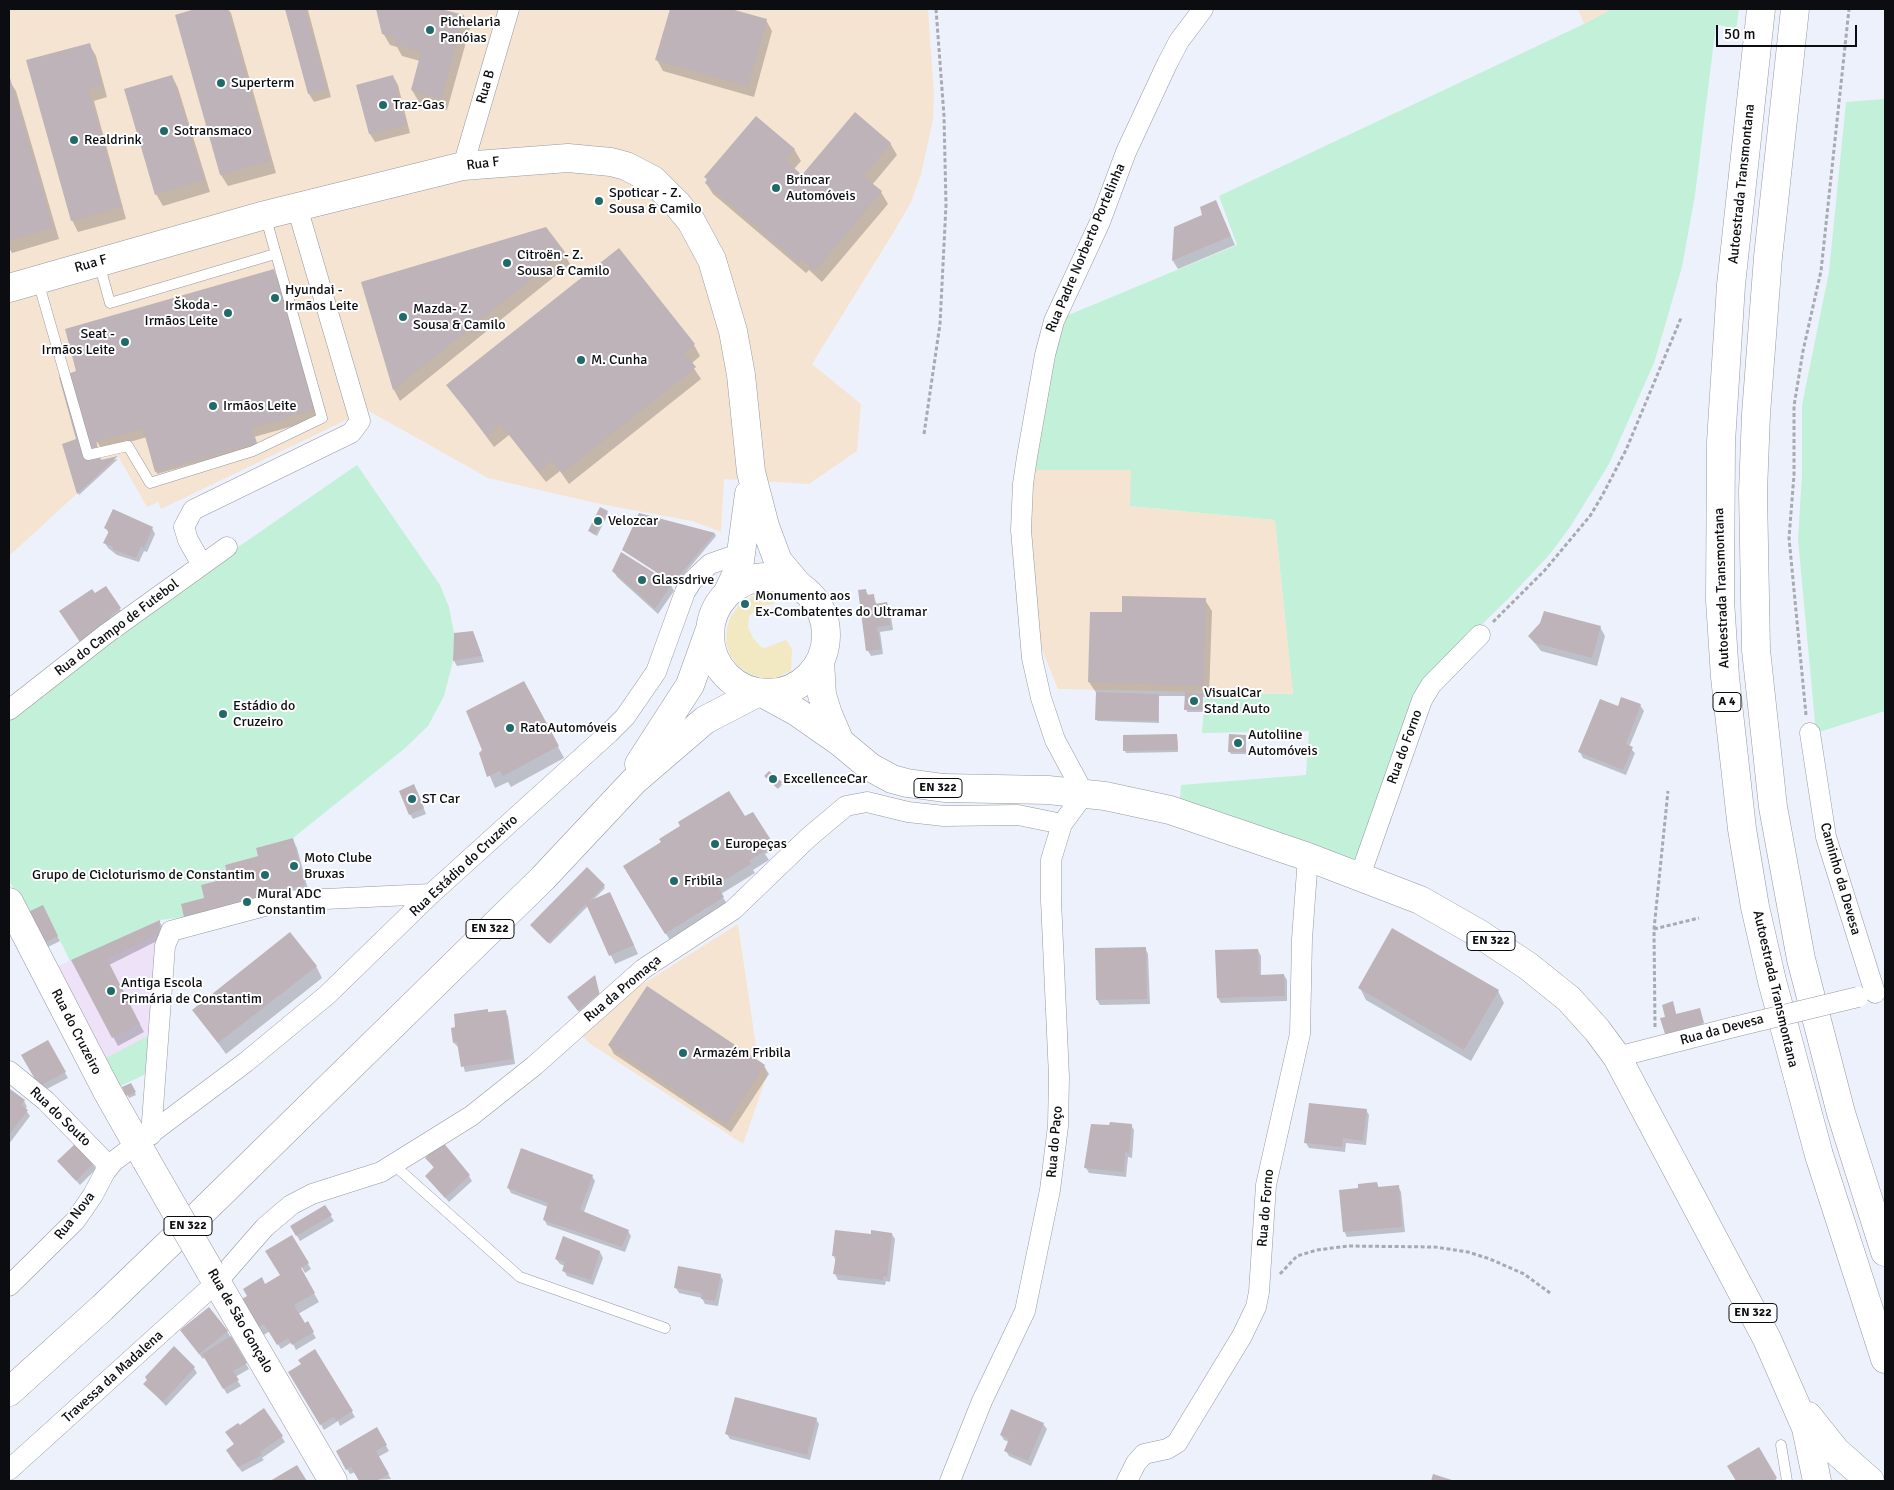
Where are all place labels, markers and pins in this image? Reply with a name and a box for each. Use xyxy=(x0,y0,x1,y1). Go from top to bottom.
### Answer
place label: Pichelaria Panóias xyxy=(440,14,500,46)
marker: Pichelaria Panóias xyxy=(424,24,436,36)
place label: Superterm xyxy=(231,75,294,91)
marker: Superterm xyxy=(215,77,227,89)
place label: Traz-Gas xyxy=(393,97,445,113)
marker: Traz-Gas xyxy=(377,99,389,111)
place label: Sotransmaco xyxy=(174,123,252,139)
marker: Sotransmaco xyxy=(158,125,170,137)
place label: Realdrink xyxy=(84,132,142,148)
marker: Realdrink xyxy=(68,134,80,146)
place label: Brincar Automóveis xyxy=(786,172,856,204)
marker: Brincar Automóveis xyxy=(770,182,782,194)
place label: Spoticar - Z. Sousa & Camilo xyxy=(609,185,701,218)
marker: Spoticar - Z. Sousa & Camilo xyxy=(593,195,605,207)
place label: Citroën - Z. Sousa & Camilo xyxy=(517,247,609,280)
marker: Citroën - Z. Sousa & Camilo xyxy=(501,257,513,269)
place label: Hyundai - Irmãos Leite xyxy=(285,282,358,314)
marker: Hyundai - Irmãos Leite xyxy=(269,292,281,304)
place label: Škoda - Irmãos Leite xyxy=(145,297,218,330)
place label: Mazda- Z. Sousa & Camilo xyxy=(413,301,505,334)
marker: Škoda - Irmãos Leite xyxy=(222,307,234,319)
marker: Mazda- Z. Sousa & Camilo xyxy=(397,311,409,323)
place label: Seat - Irmãos Leite xyxy=(42,326,115,358)
marker: Seat - Irmãos Leite xyxy=(119,336,131,348)
place label: M. Cunha xyxy=(591,352,647,368)
marker: M. Cunha xyxy=(575,354,587,366)
place label: Irmãos Leite xyxy=(223,398,296,414)
marker: Irmãos Leite xyxy=(207,400,219,412)
place label: Velozcar xyxy=(608,513,658,529)
marker: Velozcar xyxy=(592,515,604,527)
place label: Glassdrive xyxy=(652,572,714,588)
marker: Glassdrive xyxy=(636,574,648,586)
place label: Monumento aos Ex-Combatentes do Ultramar xyxy=(755,588,927,620)
marker: Monumento aos Ex-Combatentes do Ultramar xyxy=(739,598,751,610)
place label: VisualCar Stand Auto xyxy=(1204,685,1270,718)
marker: VisualCar Stand Auto xyxy=(1188,695,1200,707)
place label: Estádio do Cruzeiro xyxy=(233,698,295,730)
marker: Estádio do Cruzeiro xyxy=(217,708,229,720)
place label: RatoAutomóveis xyxy=(520,720,617,736)
marker: RatoAutomóveis xyxy=(504,722,516,734)
place label: Autoliine Automóveis xyxy=(1248,727,1318,760)
marker: Autoliine Automóveis xyxy=(1232,737,1244,749)
place label: ExcellenceCar xyxy=(783,771,867,787)
marker: ExcellenceCar xyxy=(767,773,779,785)
place label: ST Car xyxy=(422,791,460,807)
marker: ST Car xyxy=(406,793,418,805)
place label: Europeças xyxy=(725,836,787,852)
marker: Europeças xyxy=(709,838,721,850)
place label: Moto Clube Bruxas xyxy=(304,850,372,882)
marker: Moto Clube Bruxas xyxy=(288,860,300,872)
place label: Grupo de Cicloturismo de Constantim xyxy=(32,867,255,883)
marker: Grupo de Cicloturismo de Constantim xyxy=(259,869,271,881)
place label: Fribila xyxy=(684,873,723,889)
marker: Fribila xyxy=(668,875,680,887)
place label: Mural ADC Constantim xyxy=(257,886,326,919)
marker: Mural ADC Constantim xyxy=(241,896,253,908)
place label: Antiga Escola Primária de Constantim xyxy=(121,975,262,1008)
marker: Antiga Escola Primária de Constantim xyxy=(105,985,117,997)
place label: Armazém Fribila xyxy=(693,1045,791,1061)
marker: Armazém Fribila xyxy=(677,1047,689,1059)

